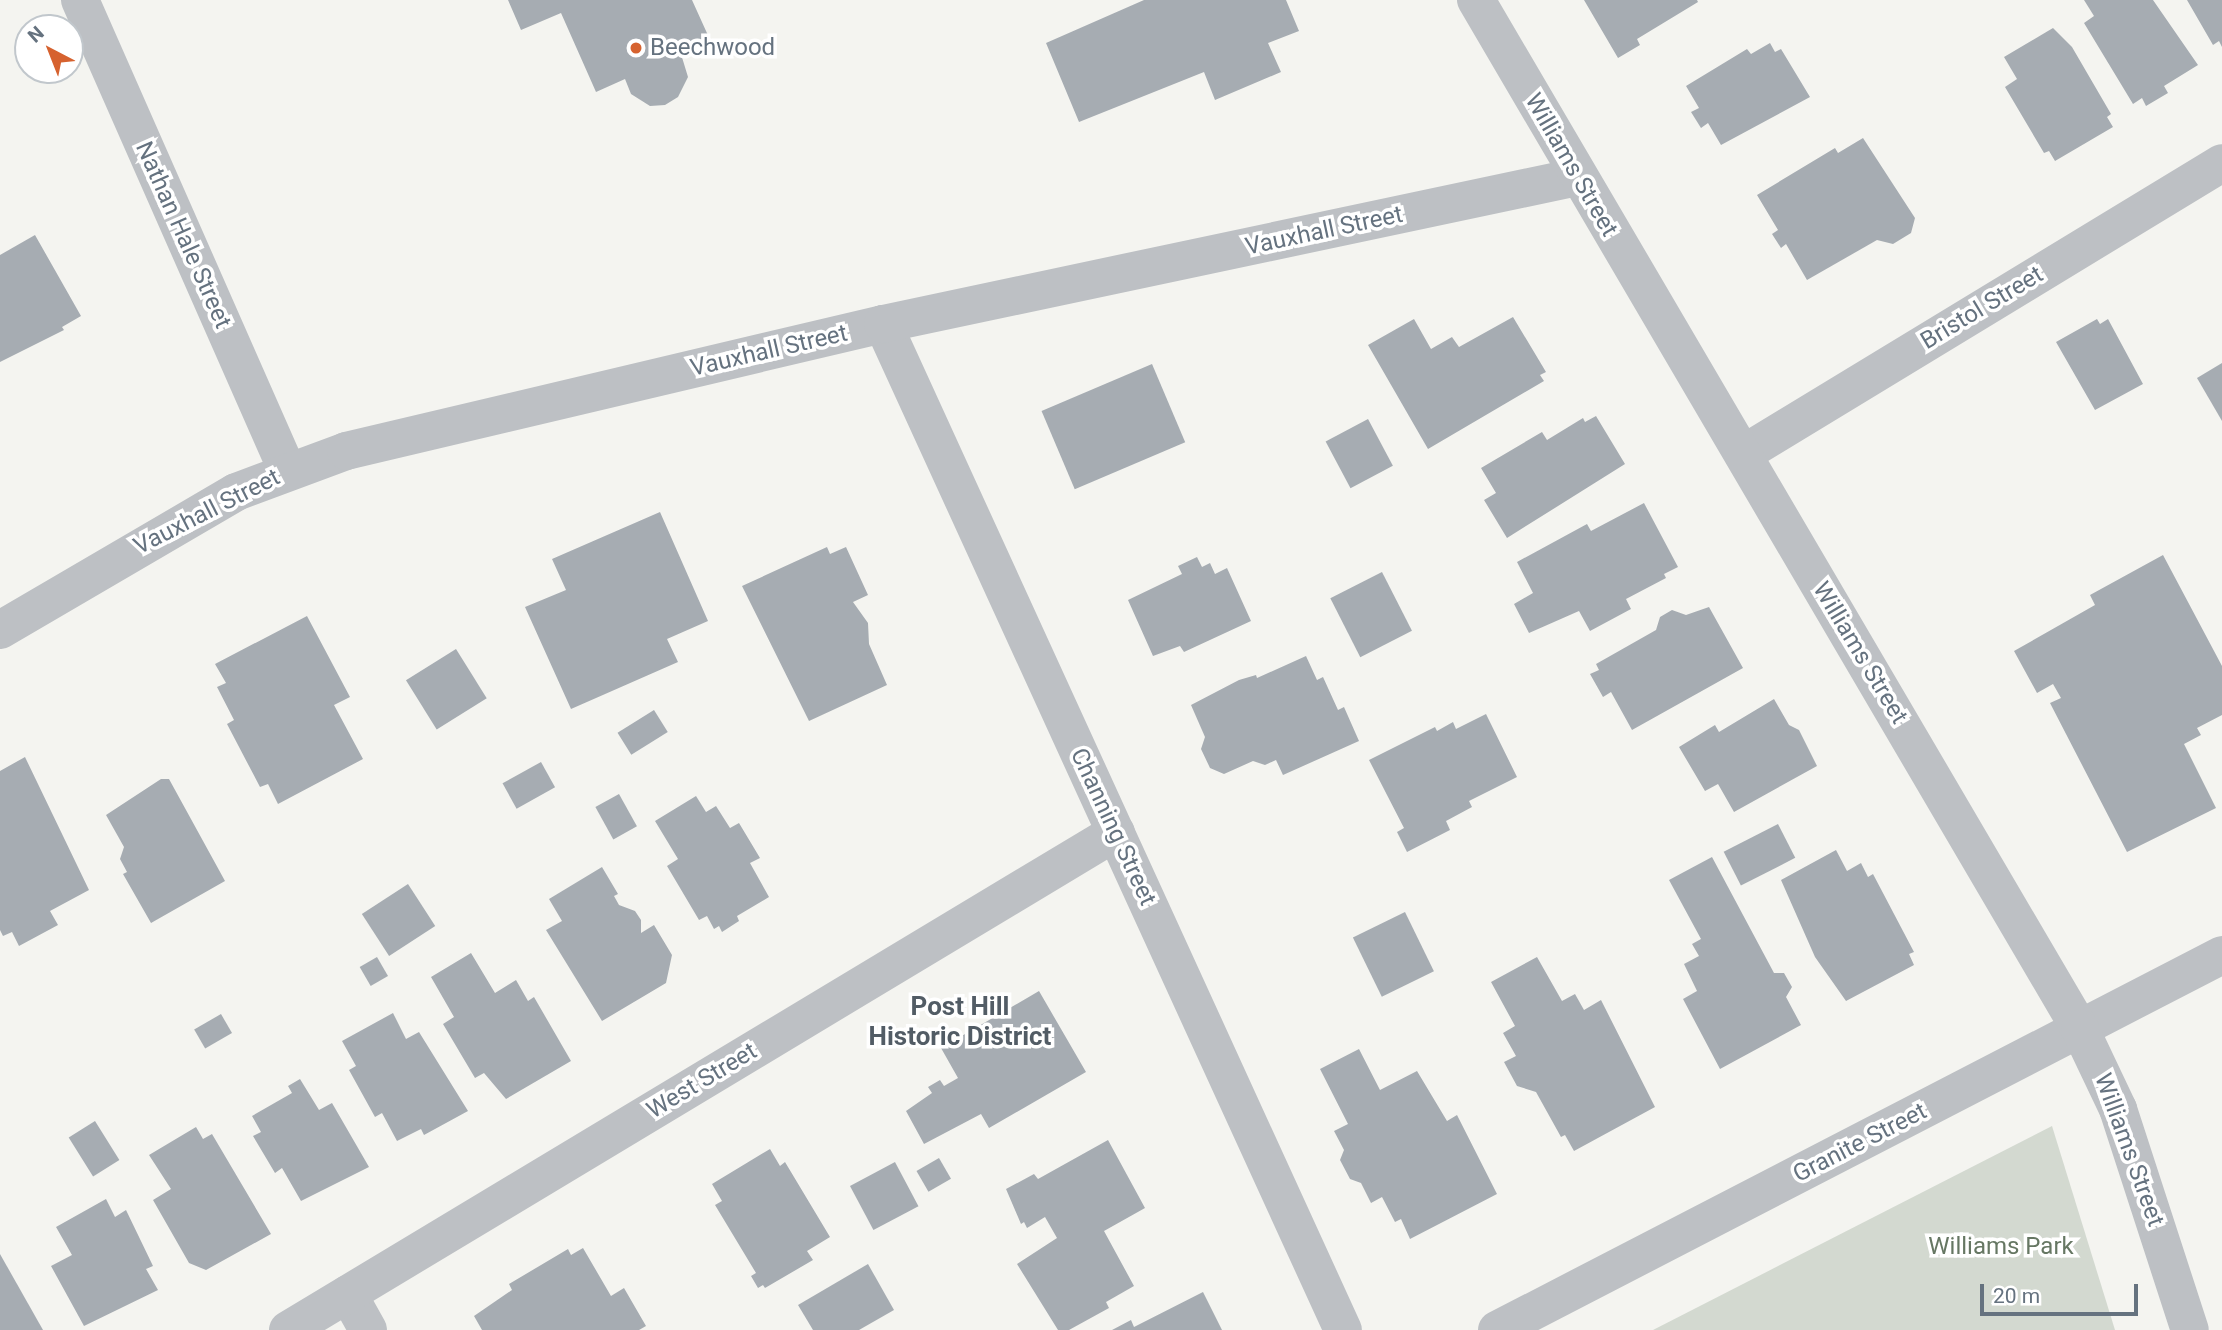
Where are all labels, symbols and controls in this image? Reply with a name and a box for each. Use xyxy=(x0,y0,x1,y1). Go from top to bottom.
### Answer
north arrow xyxy=(14,14,84,84)
text: N xyxy=(23,21,49,48)
place label: Beechwood xyxy=(650,34,775,62)
marker: Beechwood xyxy=(628,40,644,56)
street label: Williams Street xyxy=(1518,88,1624,242)
street label: Nathan Hale Street xyxy=(129,137,237,333)
street label: Vauxhall Street xyxy=(1243,200,1405,262)
street label: Bristol Street xyxy=(1916,260,2048,356)
street label: Vauxhall Street xyxy=(688,319,850,383)
street label: Vauxhall Street xyxy=(129,463,285,561)
street label: Williams Street xyxy=(1806,577,1914,729)
street label: Channing Street xyxy=(1064,744,1162,910)
district label: Post Hill Historic District xyxy=(869,991,1051,1052)
street label: West Street xyxy=(642,1037,762,1125)
street label: Williams Street xyxy=(2088,1070,2170,1230)
street label: Granite Street xyxy=(1788,1097,1932,1189)
park label: Williams Park xyxy=(1928,1233,2074,1261)
scale bar xyxy=(1984,1270,2142,1314)
text: 20 m xyxy=(1993,1284,2040,1308)

